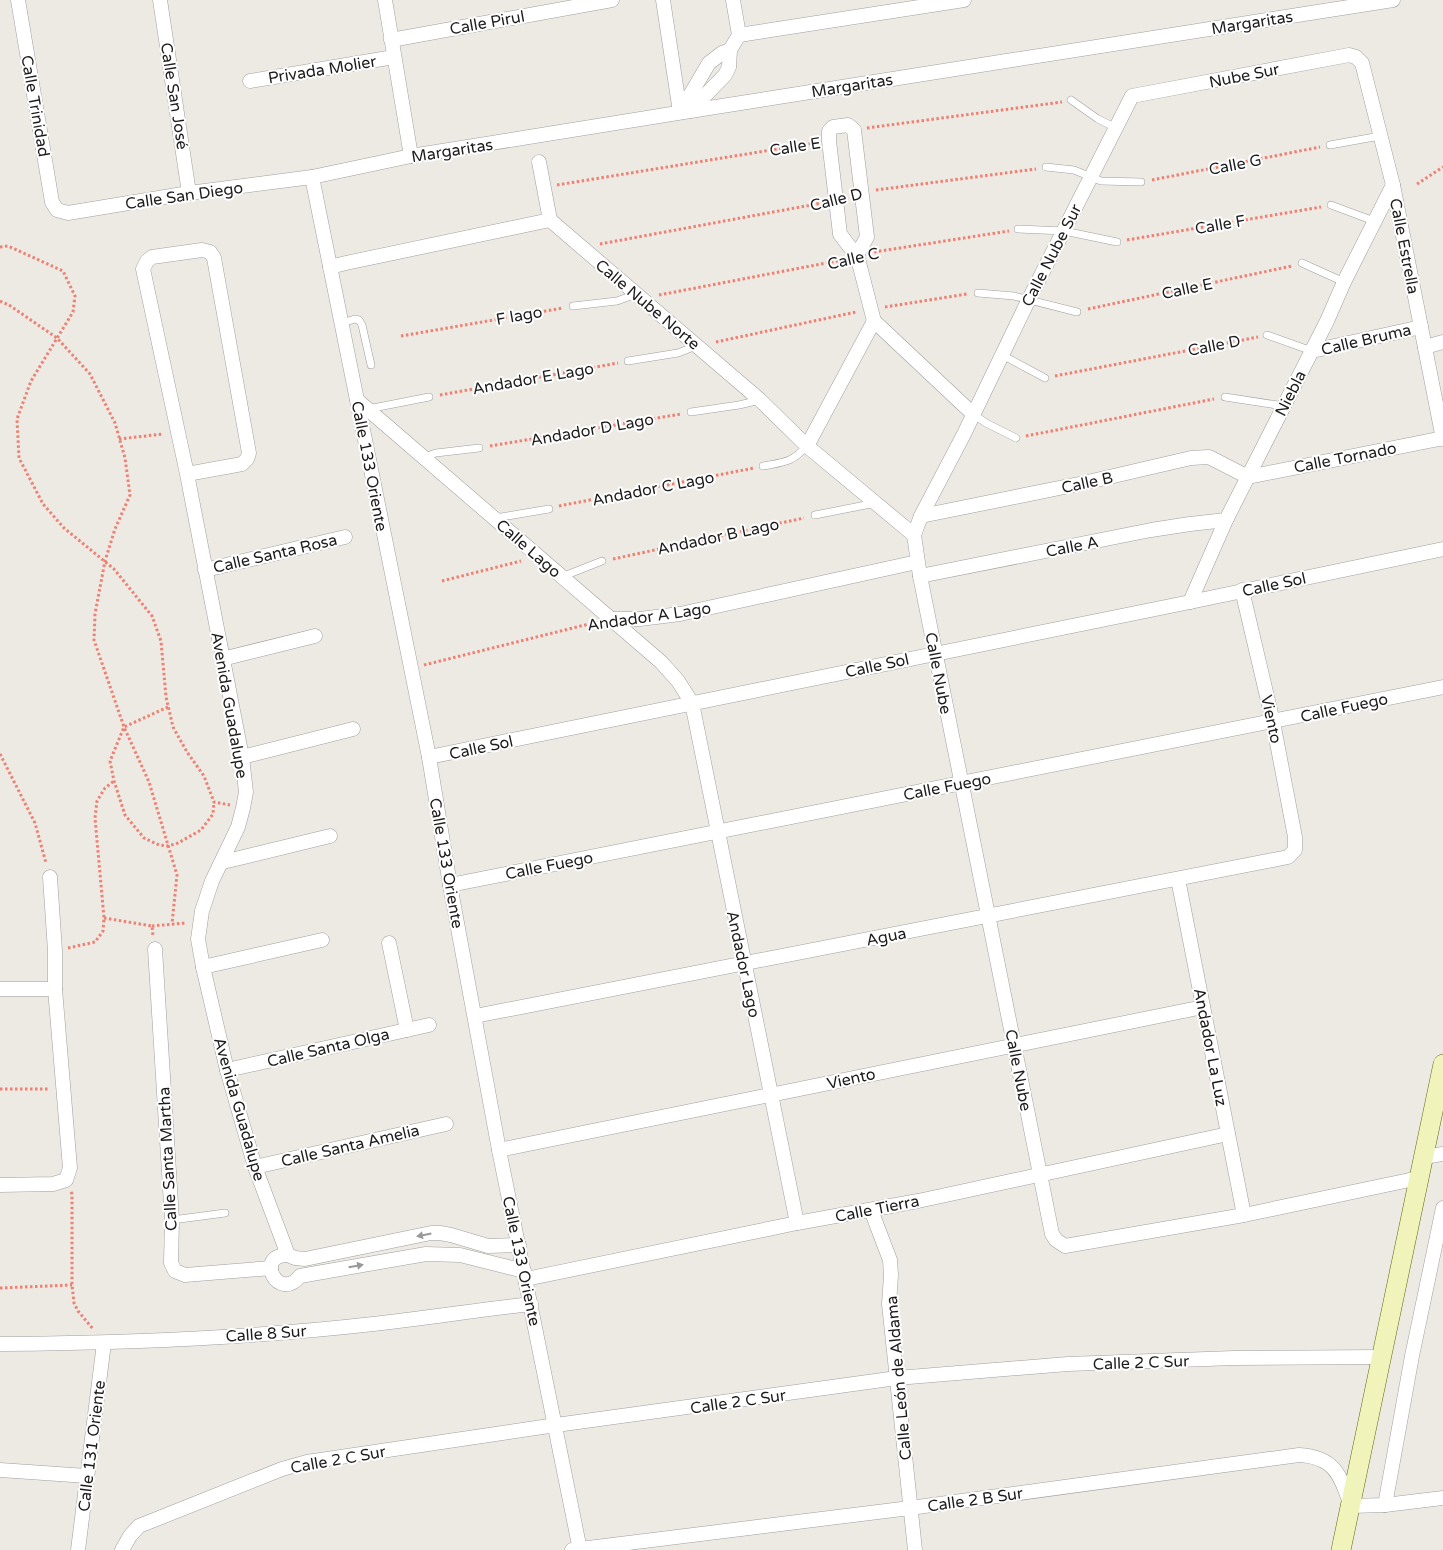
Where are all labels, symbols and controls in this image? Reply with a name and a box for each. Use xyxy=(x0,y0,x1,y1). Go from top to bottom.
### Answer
street label: Calle Pirul xyxy=(448,7,526,39)
street label: Margaritas xyxy=(1210,7,1294,39)
street label: Calle San José xyxy=(156,41,192,151)
street label: Privada Molier xyxy=(267,51,379,88)
street label: Calle Trinidad xyxy=(16,54,54,159)
street label: Nube Sur xyxy=(1207,59,1282,93)
street label: Margaritas xyxy=(810,70,894,102)
street label: Calle E xyxy=(768,133,822,161)
street label: Margaritas xyxy=(410,135,494,167)
street label: Calle G xyxy=(1207,150,1263,180)
street label: Calle San Diego xyxy=(124,178,244,214)
street label: Calle D xyxy=(808,184,865,216)
street label: Calle Estrella xyxy=(1385,197,1423,296)
street label: Calle Nube Sur xyxy=(1017,200,1087,310)
street label: Calle F xyxy=(1193,211,1247,239)
street label: Calle C xyxy=(825,243,881,275)
street label: Calle Nube Norte xyxy=(591,255,704,354)
street label: Calle E xyxy=(1160,274,1214,304)
street label: F lago xyxy=(494,302,544,330)
street label: Calle Bruma xyxy=(1319,320,1413,360)
street label: Calle D xyxy=(1186,331,1242,361)
street label: Andador E Lago xyxy=(471,358,596,400)
street label: Niebla xyxy=(1271,367,1311,420)
street label: Calle 133 Oriente xyxy=(347,399,391,533)
street label: Andador D Lago xyxy=(529,409,655,451)
street label: Calle Tornado xyxy=(1292,438,1398,478)
street label: Andador C Lago xyxy=(590,467,716,511)
street label: Calle B xyxy=(1060,468,1115,498)
street label: Andador B Lago xyxy=(655,514,781,560)
street label: Calle Lago xyxy=(492,515,565,582)
street label: Calle Santa Rosa xyxy=(211,530,339,578)
street label: Calle A xyxy=(1044,532,1100,562)
street label: Calle Sol xyxy=(1240,568,1308,602)
street label: Andador A Lago xyxy=(586,598,712,636)
street label: Avenida Guadalupe xyxy=(206,630,252,780)
street label: Calle Nube xyxy=(920,631,956,716)
street label: Calle Sol xyxy=(843,649,911,683)
street label: Calle Fuego xyxy=(1299,689,1390,727)
street label: Viento xyxy=(1256,693,1286,745)
street label: Calle Sol xyxy=(447,731,515,765)
street label: Calle Fuego xyxy=(902,769,993,805)
street label: Calle 133 Oriente xyxy=(425,796,467,930)
street label: Calle Fuego xyxy=(504,848,595,884)
street label: Andador Lago xyxy=(722,909,764,1020)
street label: Agua xyxy=(864,923,908,951)
street label: Andador La Luz xyxy=(1189,986,1231,1108)
street label: Calle Santa Olga xyxy=(265,1024,391,1072)
street label: Calle Nube xyxy=(1000,1028,1036,1113)
street label: Avenida Guadalupe xyxy=(209,1035,269,1183)
street label: Viento xyxy=(825,1064,877,1094)
street label: Calle Santa Martha xyxy=(154,1086,182,1232)
street label: Calle Santa Amelia xyxy=(279,1120,421,1172)
street label: Calle Tierra xyxy=(833,1191,921,1227)
street label: Calle 133 Oriente xyxy=(497,1194,545,1328)
one-way arrow xyxy=(416,1231,432,1239)
one-way arrow xyxy=(348,1262,363,1270)
street label: Calle León de Aldama xyxy=(882,1295,916,1461)
street label: Calle 8 Sur xyxy=(225,1321,308,1347)
street label: Calle 2 C Sur xyxy=(1093,1351,1190,1375)
street label: Calle 131 Oriente xyxy=(74,1379,110,1513)
street label: Calle 2 C Sur xyxy=(689,1385,788,1419)
street label: Calle 2 C Sur xyxy=(289,1442,388,1478)
street label: Calle 2 B Sur xyxy=(926,1483,1025,1517)

